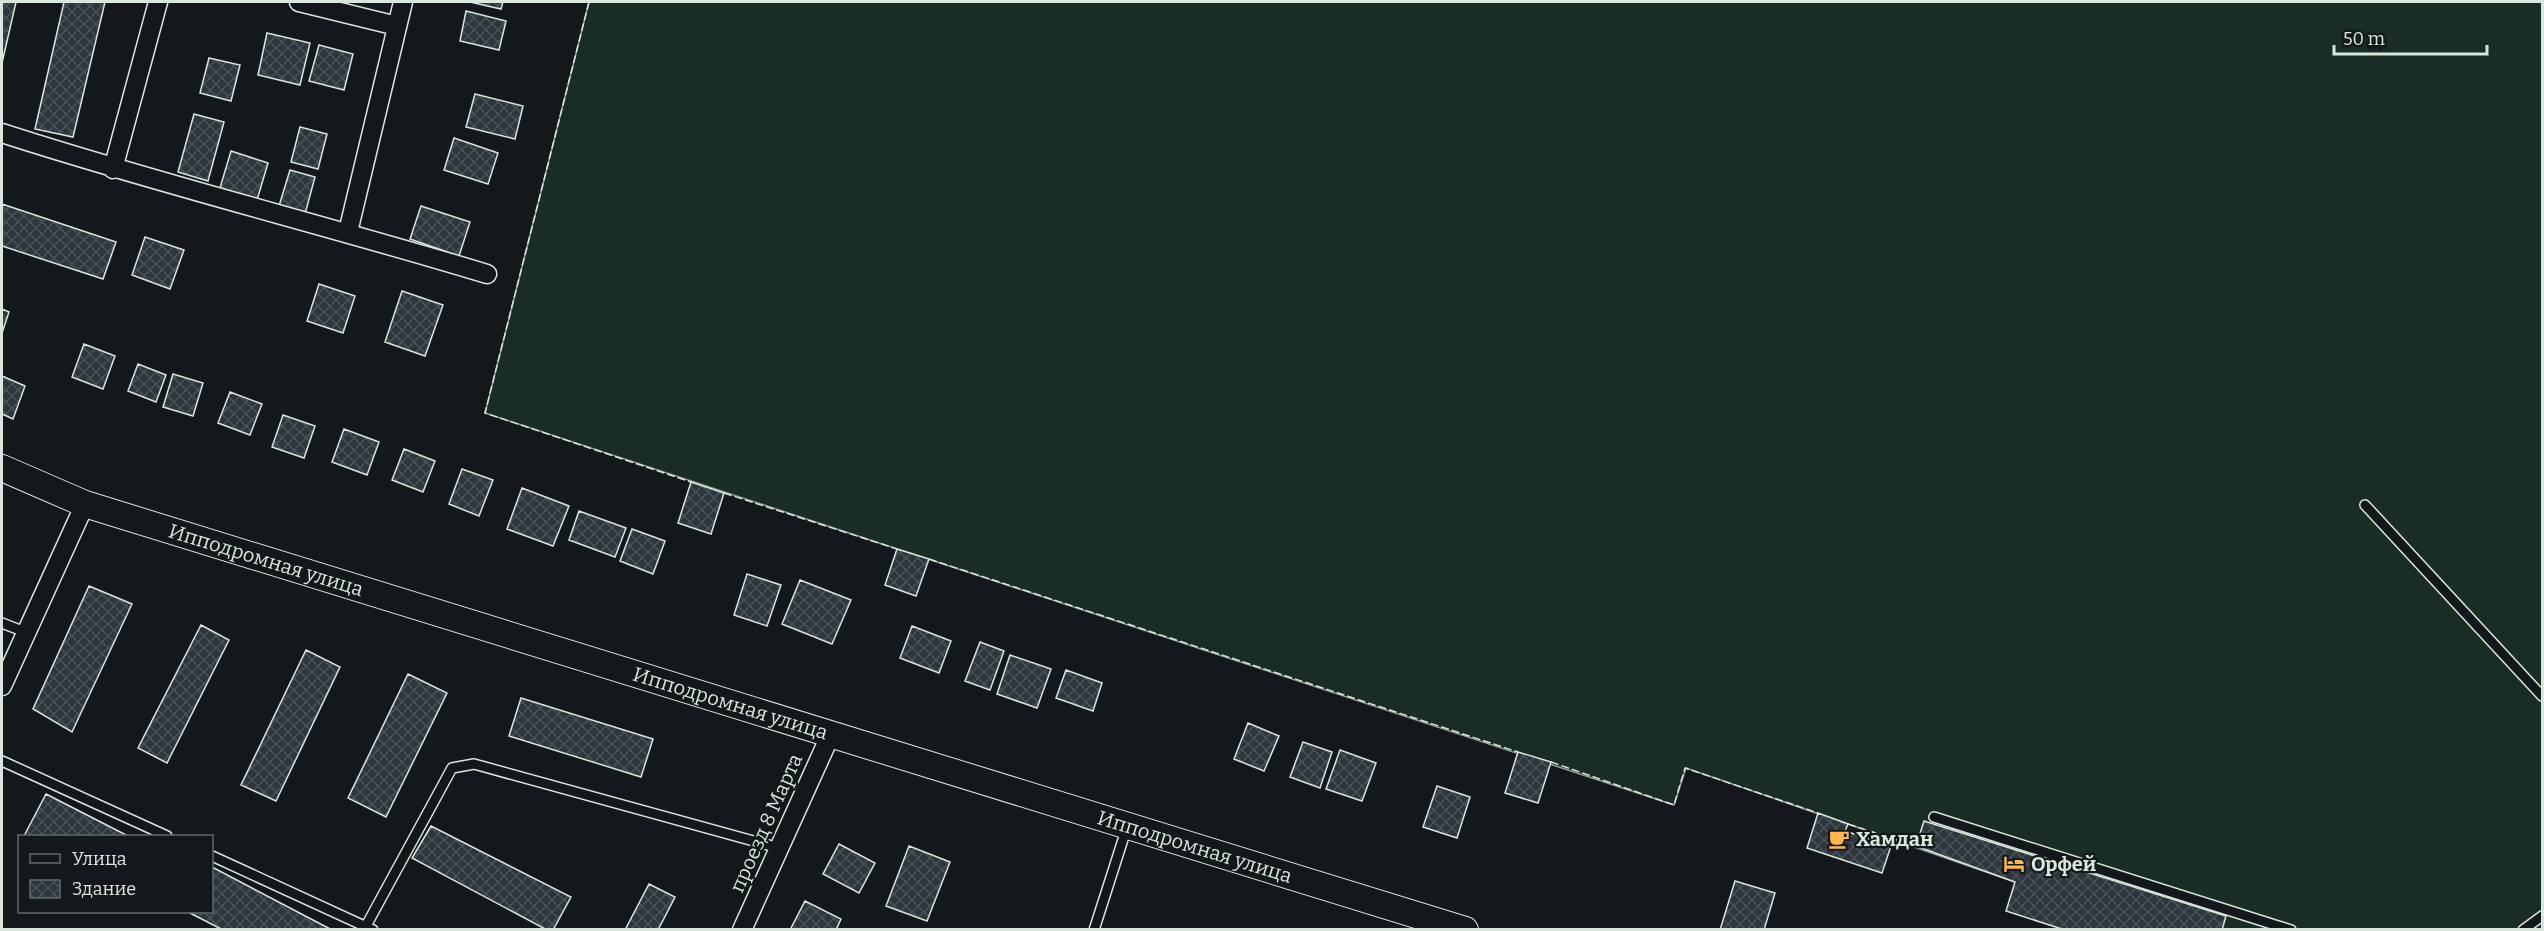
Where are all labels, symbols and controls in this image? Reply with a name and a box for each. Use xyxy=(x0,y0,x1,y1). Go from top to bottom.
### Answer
scale bar xyxy=(2334,18,2487,56)
text: 50 m xyxy=(2343,28,2385,50)
street label: Ипподромная улица xyxy=(166,519,366,601)
street label: Ипподромная улица xyxy=(630,662,831,745)
street label: проезд 8 Марта xyxy=(725,750,807,896)
street label: Ипподромная улица xyxy=(1094,805,1295,888)
cafe icon: Хамдан xyxy=(1827,827,1851,851)
place label: Хамдан xyxy=(1856,827,1933,851)
legend xyxy=(18,835,213,913)
text: Улица xyxy=(72,848,127,870)
hotel icon: Орфей xyxy=(2002,852,2026,876)
place label: Орфей xyxy=(2031,852,2096,876)
text: Здание xyxy=(72,878,136,900)

